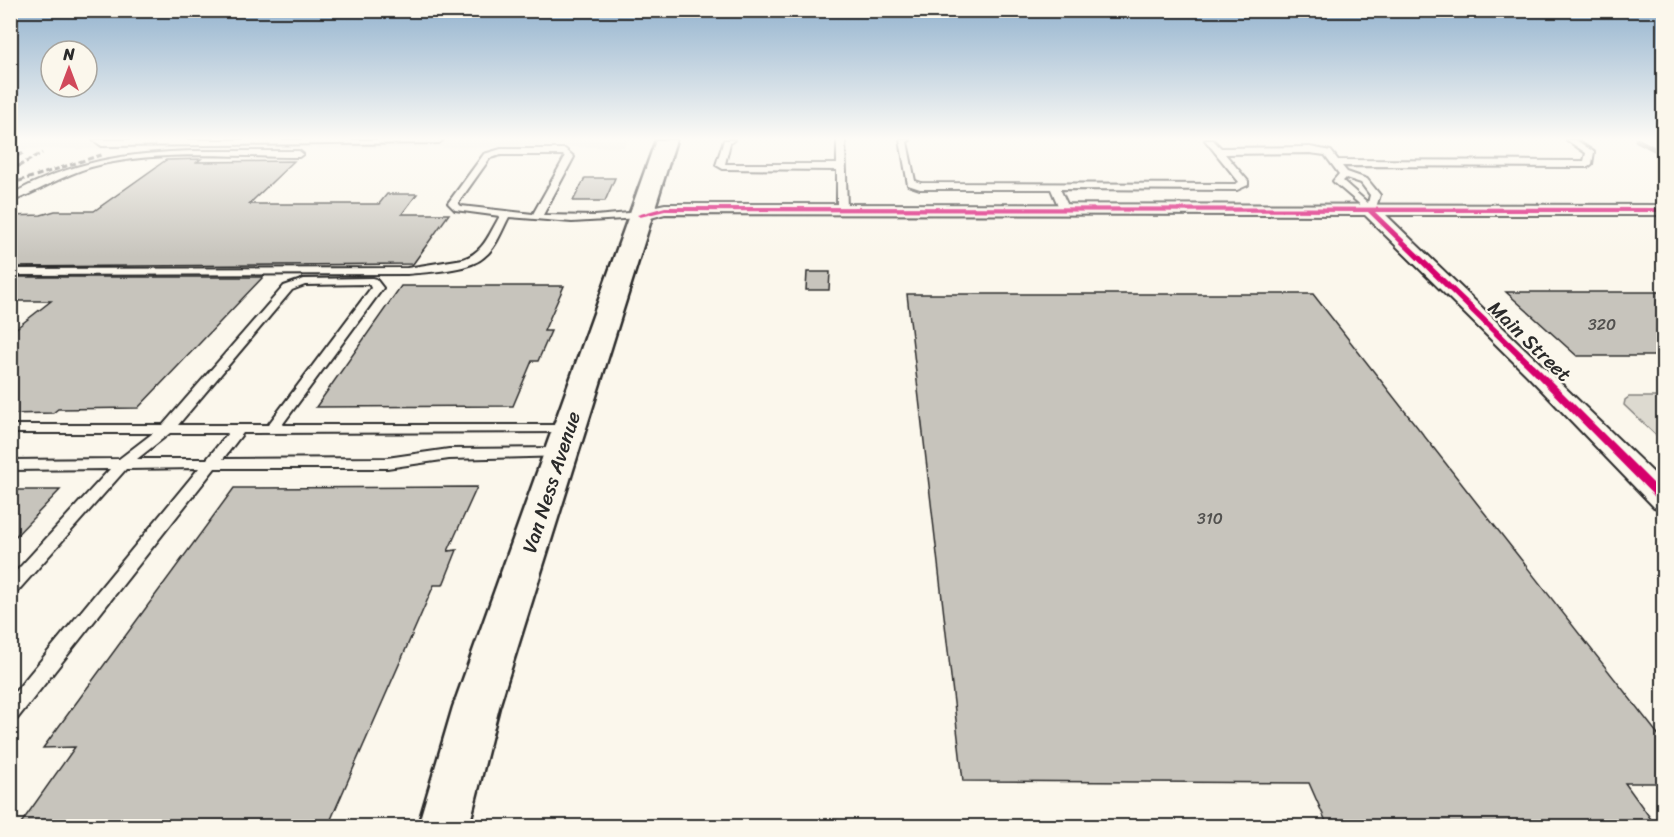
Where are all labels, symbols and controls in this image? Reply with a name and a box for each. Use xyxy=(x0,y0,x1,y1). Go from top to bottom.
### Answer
north arrow xyxy=(39,39,99,99)
text: N xyxy=(62,40,75,69)
street label: Main Street xyxy=(1479,292,1580,391)
house number: 320 xyxy=(1588,310,1616,339)
street label: Van Ness Avenue xyxy=(512,407,591,558)
house number: 310 xyxy=(1197,504,1223,533)

